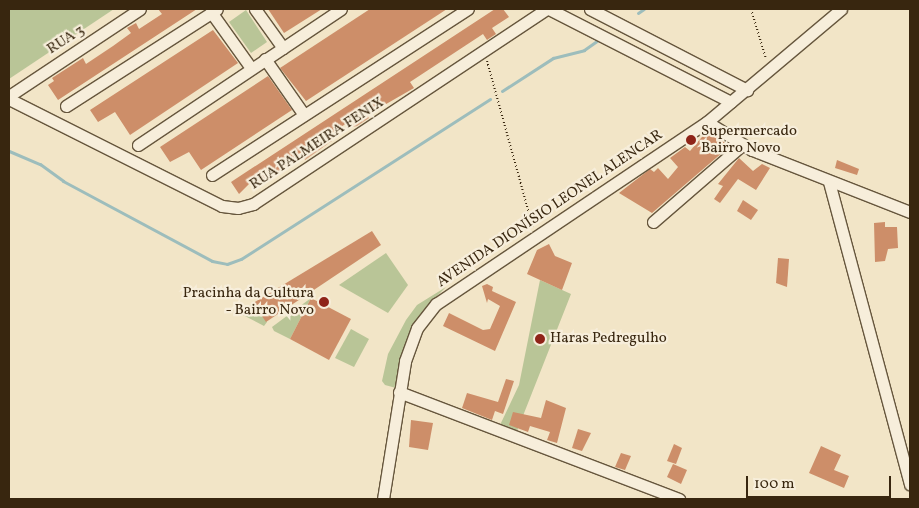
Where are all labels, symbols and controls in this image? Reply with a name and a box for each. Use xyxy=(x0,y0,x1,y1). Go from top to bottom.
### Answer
street label: RUA 3 xyxy=(44,21,88,59)
street label: RUA PALMEIRA FENIX xyxy=(247,94,387,194)
place label: Supermercado Bairro Novo xyxy=(701,122,797,157)
street label: AVENIDA DIONÍSIO LEONEL ALENCAR xyxy=(434,126,666,292)
marker: Supermercado Bairro Novo xyxy=(685,134,697,146)
place label: Pracinha da Cultura - Bairro Novo xyxy=(183,284,314,319)
marker: Pracinha da Cultura - Bairro Novo xyxy=(318,296,330,308)
place label: Haras Pedregulho xyxy=(550,330,667,348)
marker: Haras Pedregulho xyxy=(534,333,546,345)
scale bar xyxy=(749,466,894,498)
text: 100 m xyxy=(754,474,794,495)

